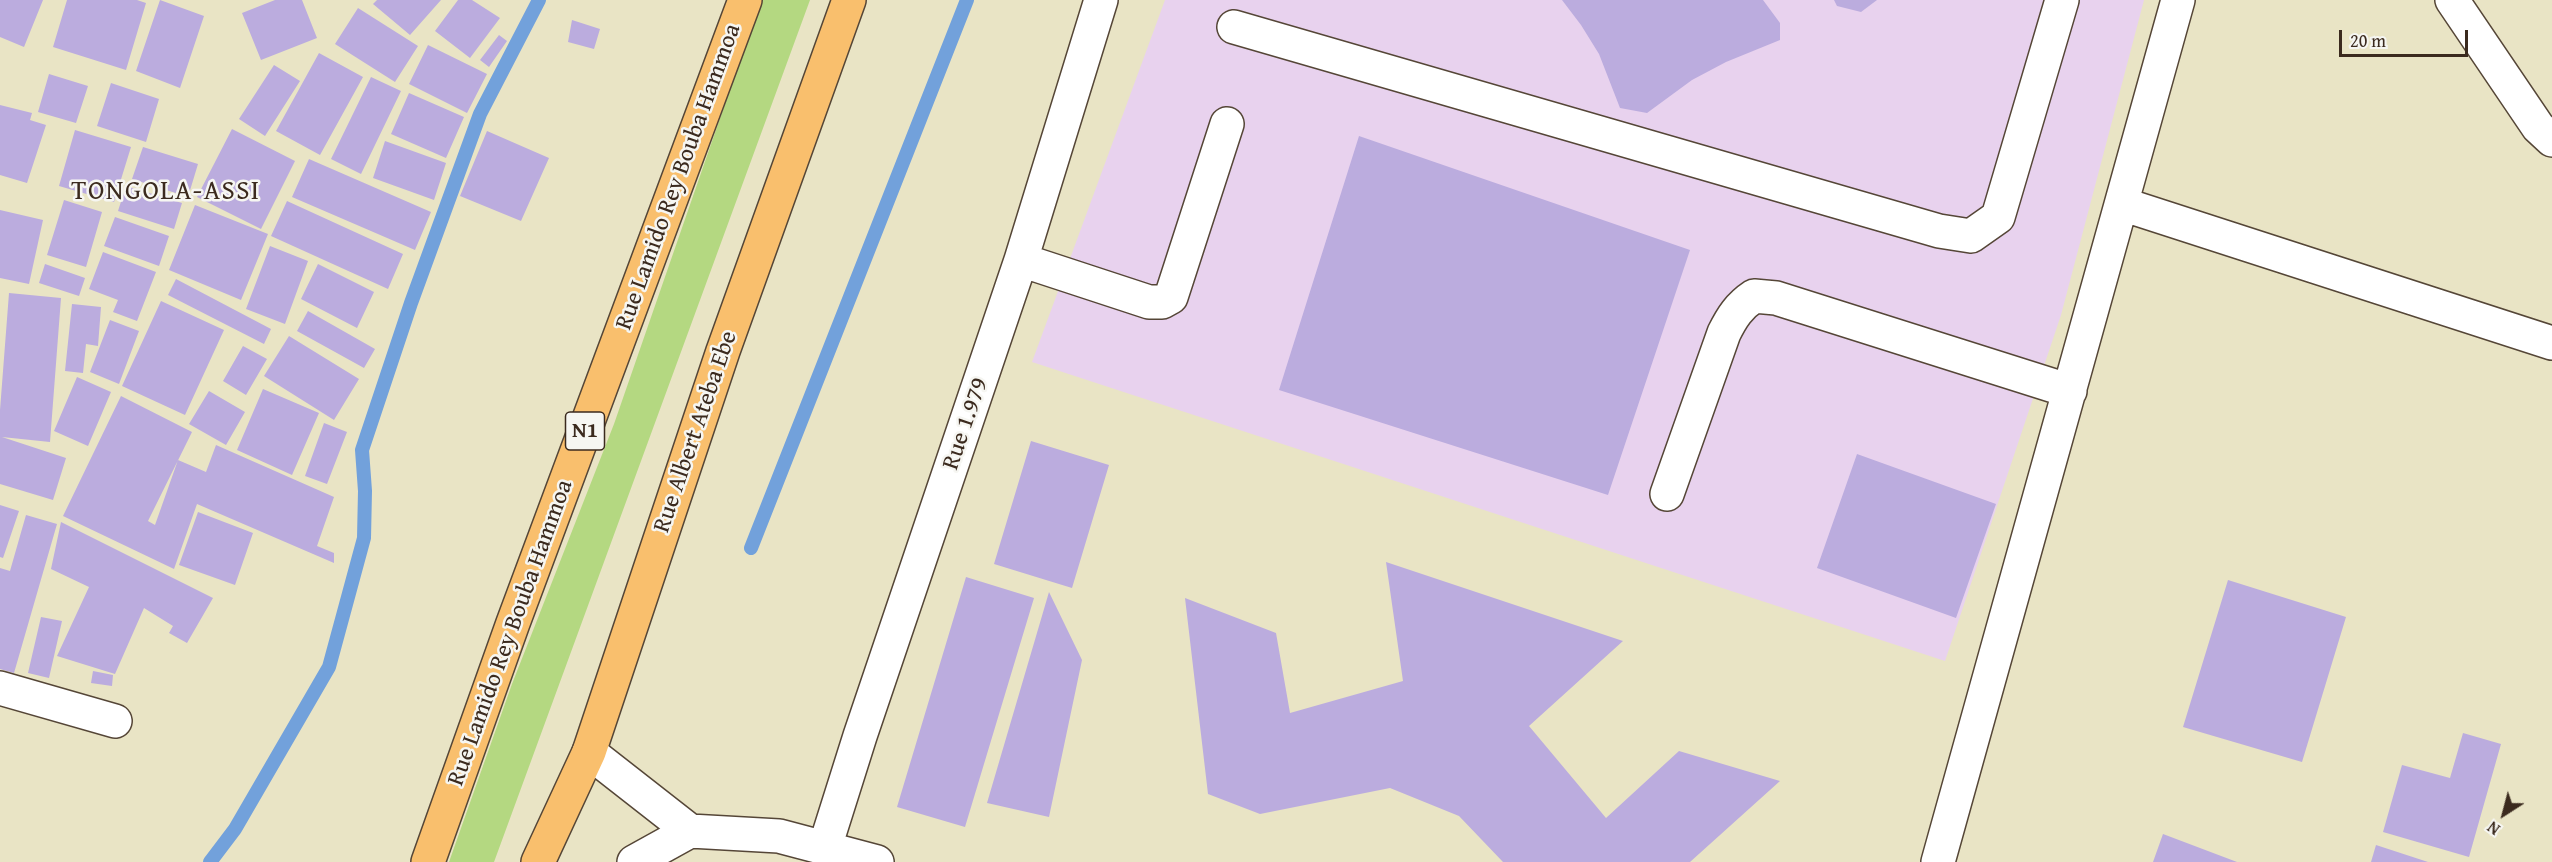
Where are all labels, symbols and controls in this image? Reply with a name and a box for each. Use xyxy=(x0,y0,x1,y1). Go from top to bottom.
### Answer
scale bar xyxy=(2342,18,2471,56)
street label: Rue Lamido Rey Bouba Hammoa xyxy=(610,20,748,334)
text: 20 m xyxy=(2350,27,2386,54)
district label: TONGOLA-ASSI xyxy=(71,176,261,208)
street label: Rue Albert Ateba Ebe xyxy=(648,327,744,537)
street label: Rue 1.979 xyxy=(937,374,995,474)
road number: N1 xyxy=(566,412,604,450)
street label: Rue Lamido Rey Bouba Hammoa xyxy=(442,476,580,790)
north arrow xyxy=(2474,784,2534,844)
text: N xyxy=(2482,816,2505,841)

